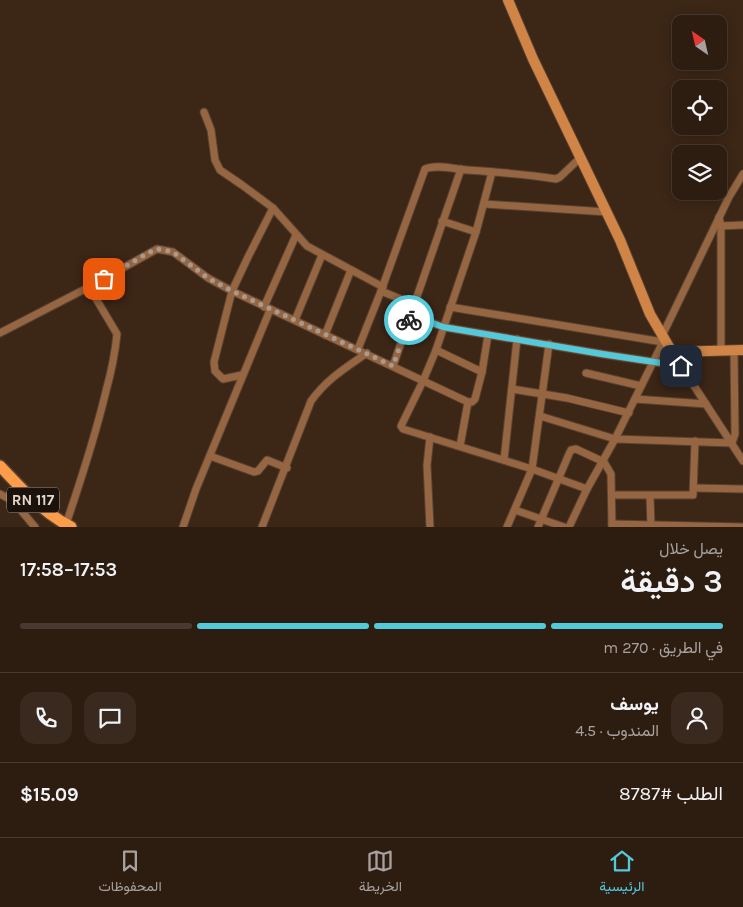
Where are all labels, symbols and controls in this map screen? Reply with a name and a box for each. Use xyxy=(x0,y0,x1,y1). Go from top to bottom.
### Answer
north arrow xyxy=(672,15,728,70)
map controls xyxy=(672,15,727,200)
button: locate xyxy=(672,80,727,135)
button: layers xyxy=(672,145,727,200)
pin xyxy=(83,258,125,300)
icon: bag xyxy=(90,265,118,293)
courier xyxy=(384,295,434,345)
icon: bike xyxy=(395,306,423,334)
pin xyxy=(660,345,702,387)
icon: home xyxy=(667,352,695,380)
road number: RN 117 xyxy=(7,488,59,512)
text: يصل خلال xyxy=(659,539,723,558)
text: 17:53–17:58 xyxy=(20,559,117,581)
text: 3 دقيقة xyxy=(620,563,723,600)
text: في الطريق · 270 m xyxy=(603,638,723,657)
button: phone xyxy=(20,692,72,744)
button: chat xyxy=(84,692,136,744)
button: person xyxy=(671,692,723,744)
text: يوسف xyxy=(610,693,659,715)
text: المندوب · 4.5 xyxy=(575,721,659,740)
text: الطلب #8787 xyxy=(619,783,723,805)
text: $15.09 xyxy=(20,784,79,806)
tab: المحفوظات xyxy=(99,847,162,899)
tab: الخريطة xyxy=(359,847,402,899)
tab: الرئيسية xyxy=(599,847,644,899)

